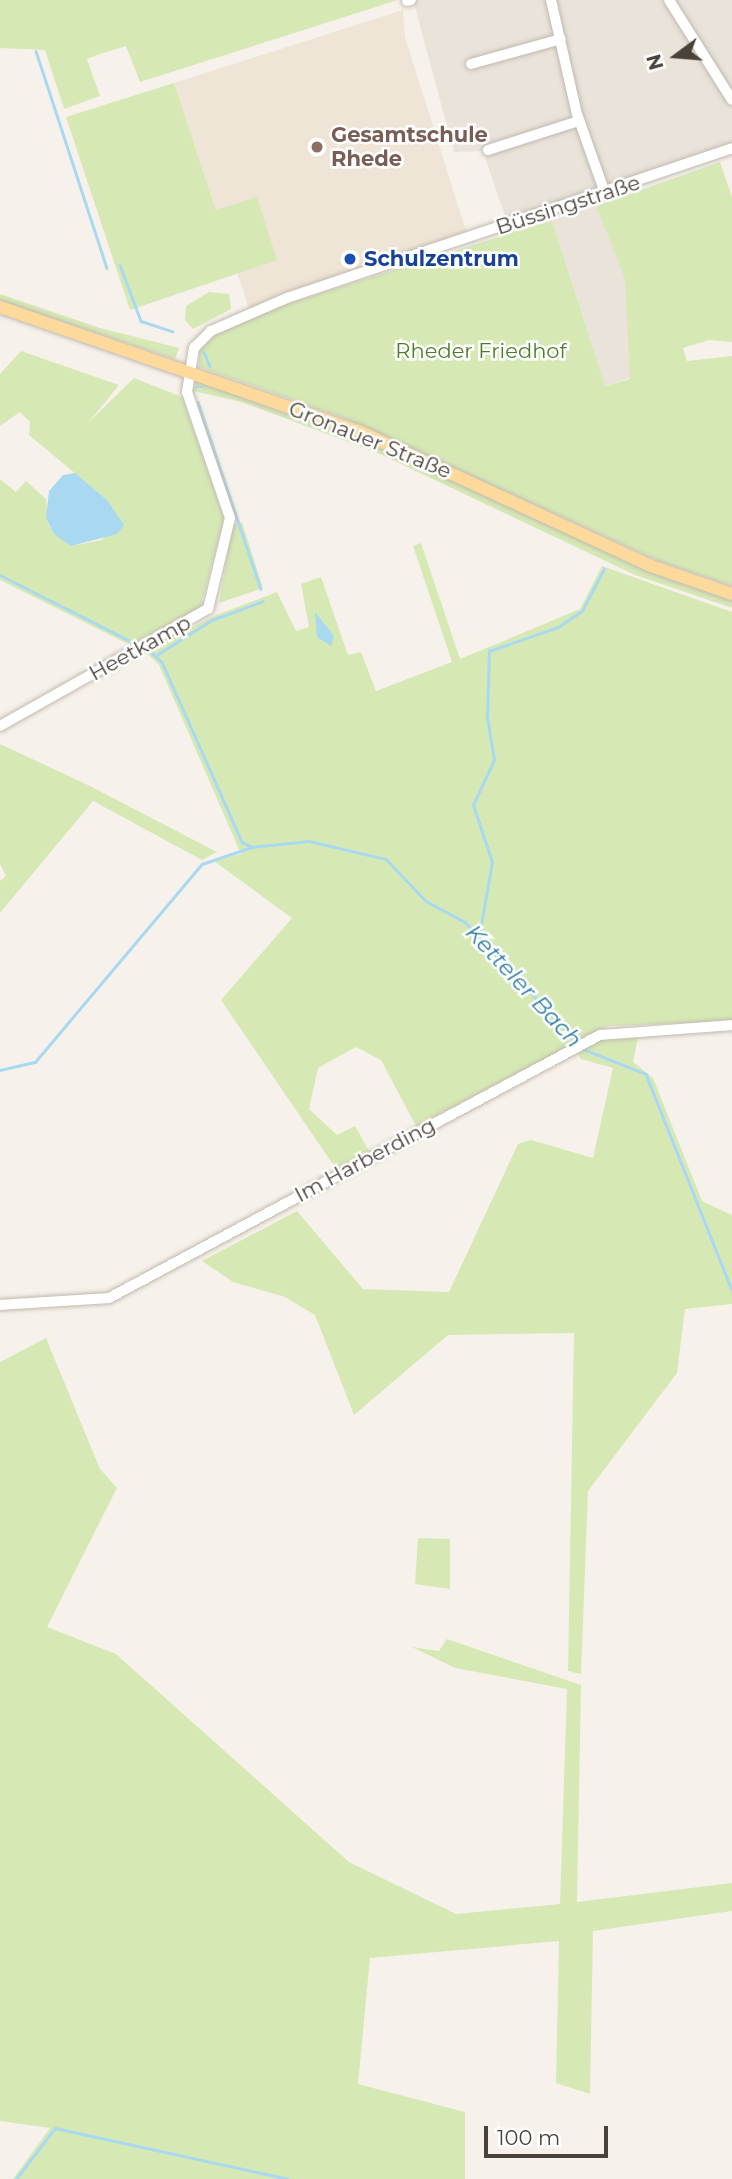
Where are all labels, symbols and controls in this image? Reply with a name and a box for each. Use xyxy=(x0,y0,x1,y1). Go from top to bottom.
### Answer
north arrow xyxy=(641,21,711,91)
text: N xyxy=(642,51,669,72)
place label: Gesamtschule Rhede xyxy=(331,122,488,172)
marker: Gesamtschule Rhede xyxy=(309,139,325,155)
street label: Büssingstraße xyxy=(493,170,643,240)
place label: Schulzentrum xyxy=(364,246,519,272)
marker: Schulzentrum xyxy=(342,251,358,267)
park label: Rheder Friedhof xyxy=(395,338,567,364)
street label: Gronauer Straße xyxy=(285,396,455,484)
street label: Heetkamp xyxy=(85,610,195,686)
water label: Ketteler Bach xyxy=(460,919,588,1053)
street label: Im Harberding xyxy=(290,1112,440,1208)
scale bar xyxy=(487,2112,611,2156)
text: 100 m xyxy=(497,2125,560,2150)

